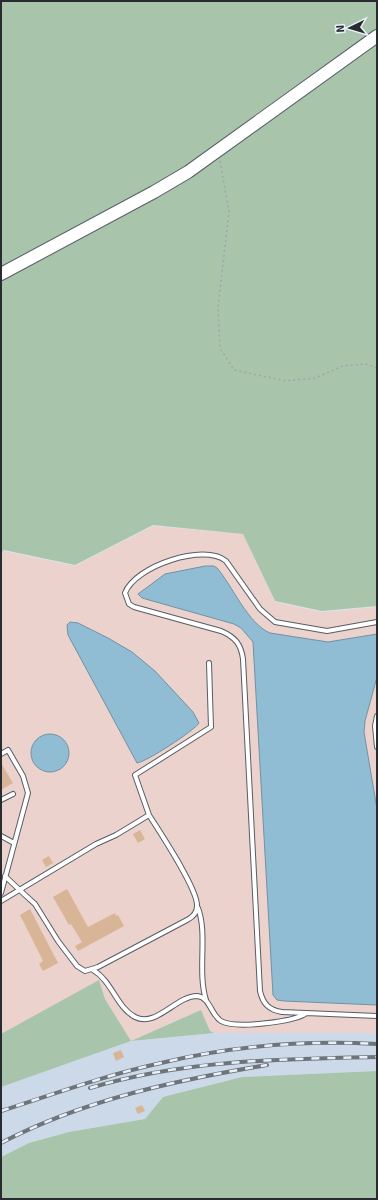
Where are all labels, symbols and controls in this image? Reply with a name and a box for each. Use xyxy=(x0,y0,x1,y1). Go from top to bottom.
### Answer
north arrow xyxy=(330,8,370,48)
text: N xyxy=(334,24,347,33)

